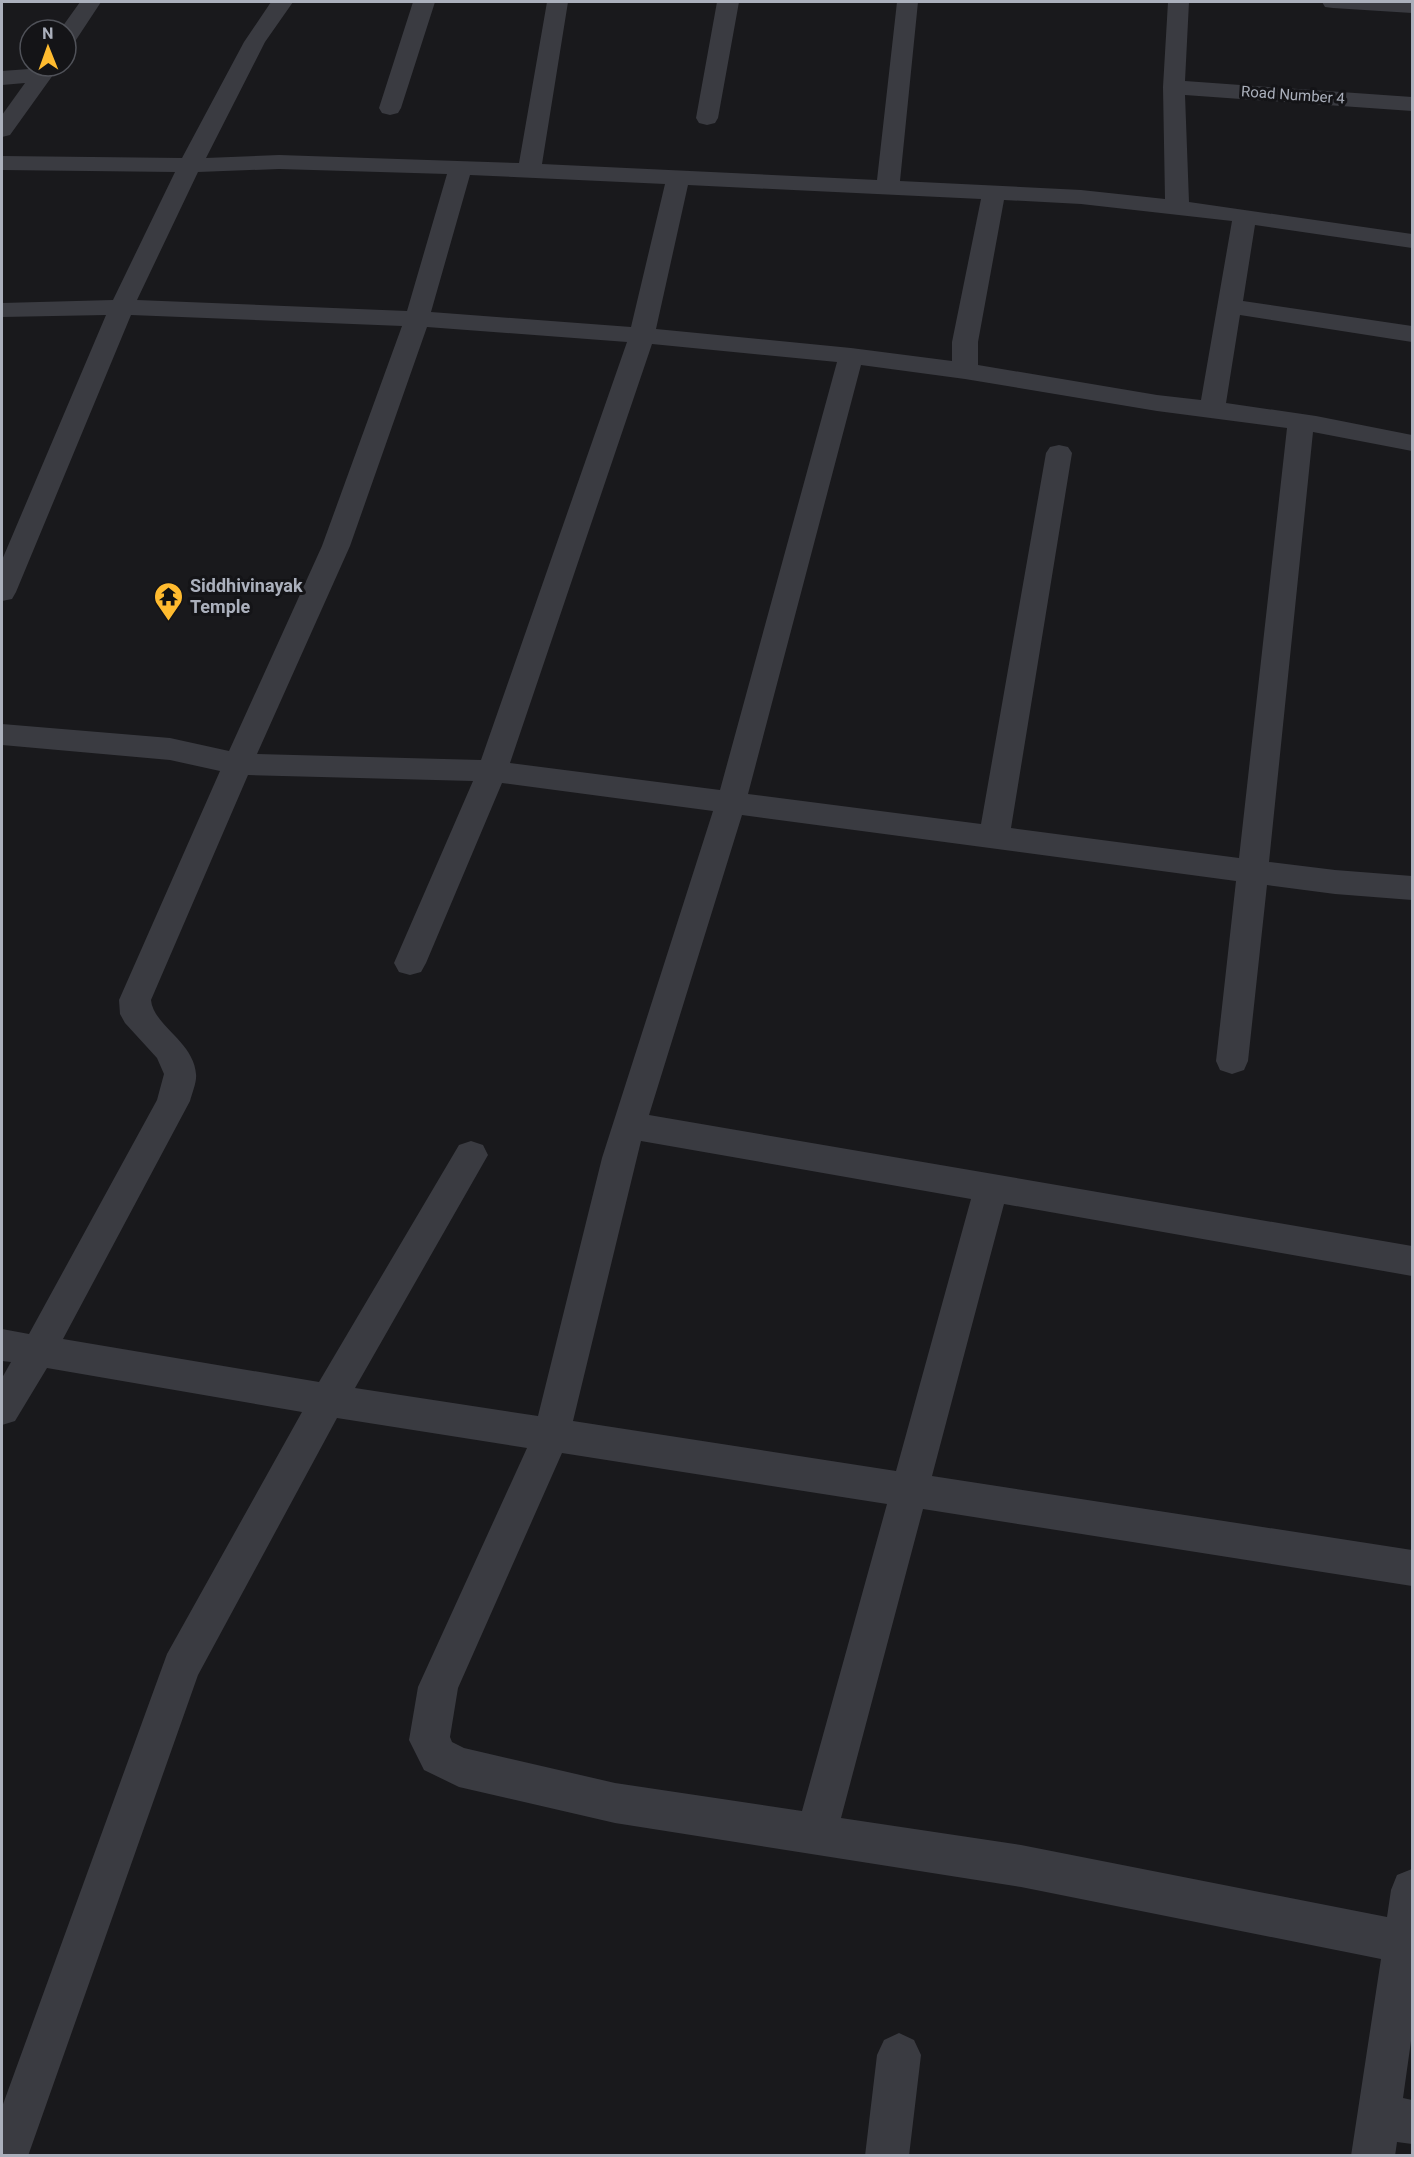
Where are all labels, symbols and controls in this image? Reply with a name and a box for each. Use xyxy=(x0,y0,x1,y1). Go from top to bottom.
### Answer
north arrow xyxy=(18,18,78,78)
text: N xyxy=(42,24,54,43)
street label: Road Number 4 xyxy=(1241,82,1346,108)
place label: Siddhivinayak Temple xyxy=(190,575,303,617)
temple icon: Siddhivinayak Temple xyxy=(153,580,185,622)

